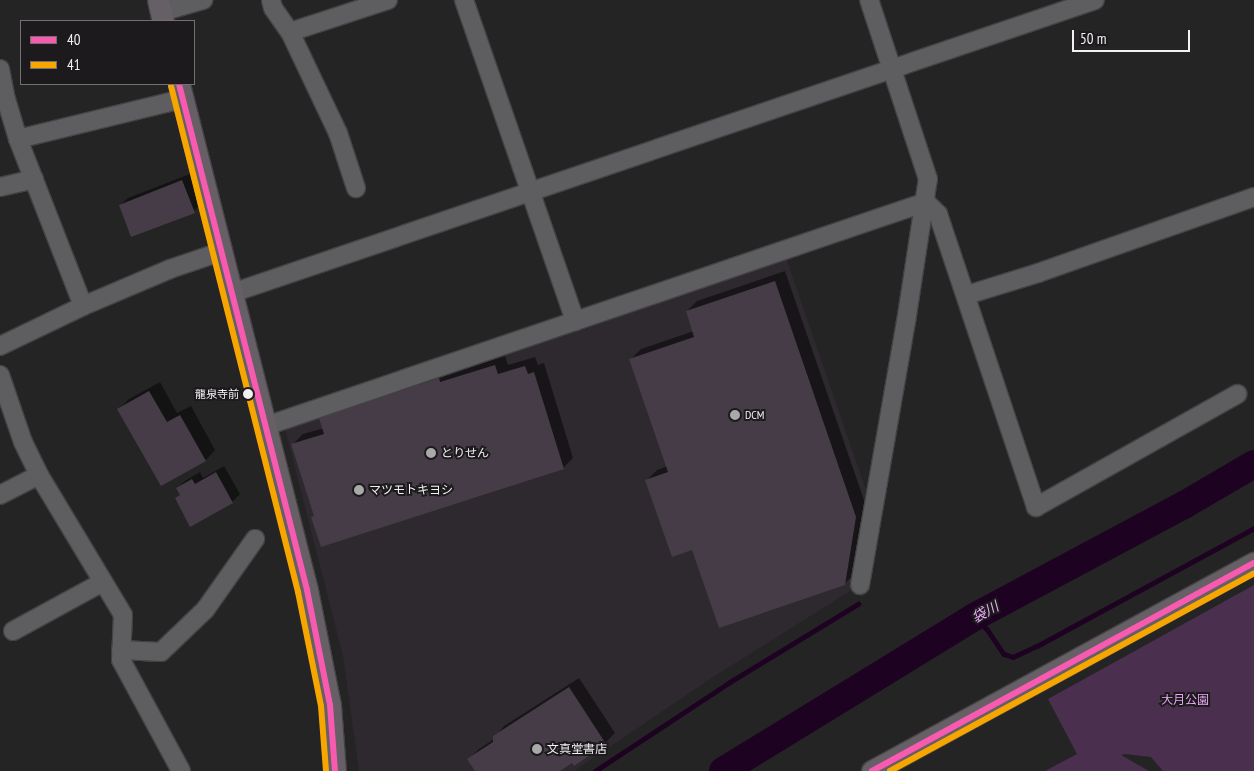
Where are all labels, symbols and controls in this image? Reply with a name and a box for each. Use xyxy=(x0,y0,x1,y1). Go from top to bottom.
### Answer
legend xyxy=(20,20,195,85)
scale bar xyxy=(1074,20,1192,52)
text: 50 m xyxy=(1080,29,1106,48)
text: 40 xyxy=(67,30,81,49)
text: 41 xyxy=(67,55,81,74)
place label: 龍泉寺前 xyxy=(195,387,239,401)
marker: 龍泉寺前 xyxy=(243,389,253,399)
place label: DCM xyxy=(745,408,764,422)
marker: DCM xyxy=(729,409,741,421)
place label: とりせん xyxy=(441,446,489,460)
marker: とりせん xyxy=(425,447,437,459)
place label: マツモトキヨシ xyxy=(369,483,453,497)
marker: マツモトキヨシ xyxy=(353,484,365,496)
water label: 袋川 xyxy=(969,598,1001,626)
park label: 大月公園 xyxy=(1161,693,1209,707)
place label: 文真堂書店 xyxy=(547,742,607,756)
marker: 文真堂書店 xyxy=(531,743,543,755)

